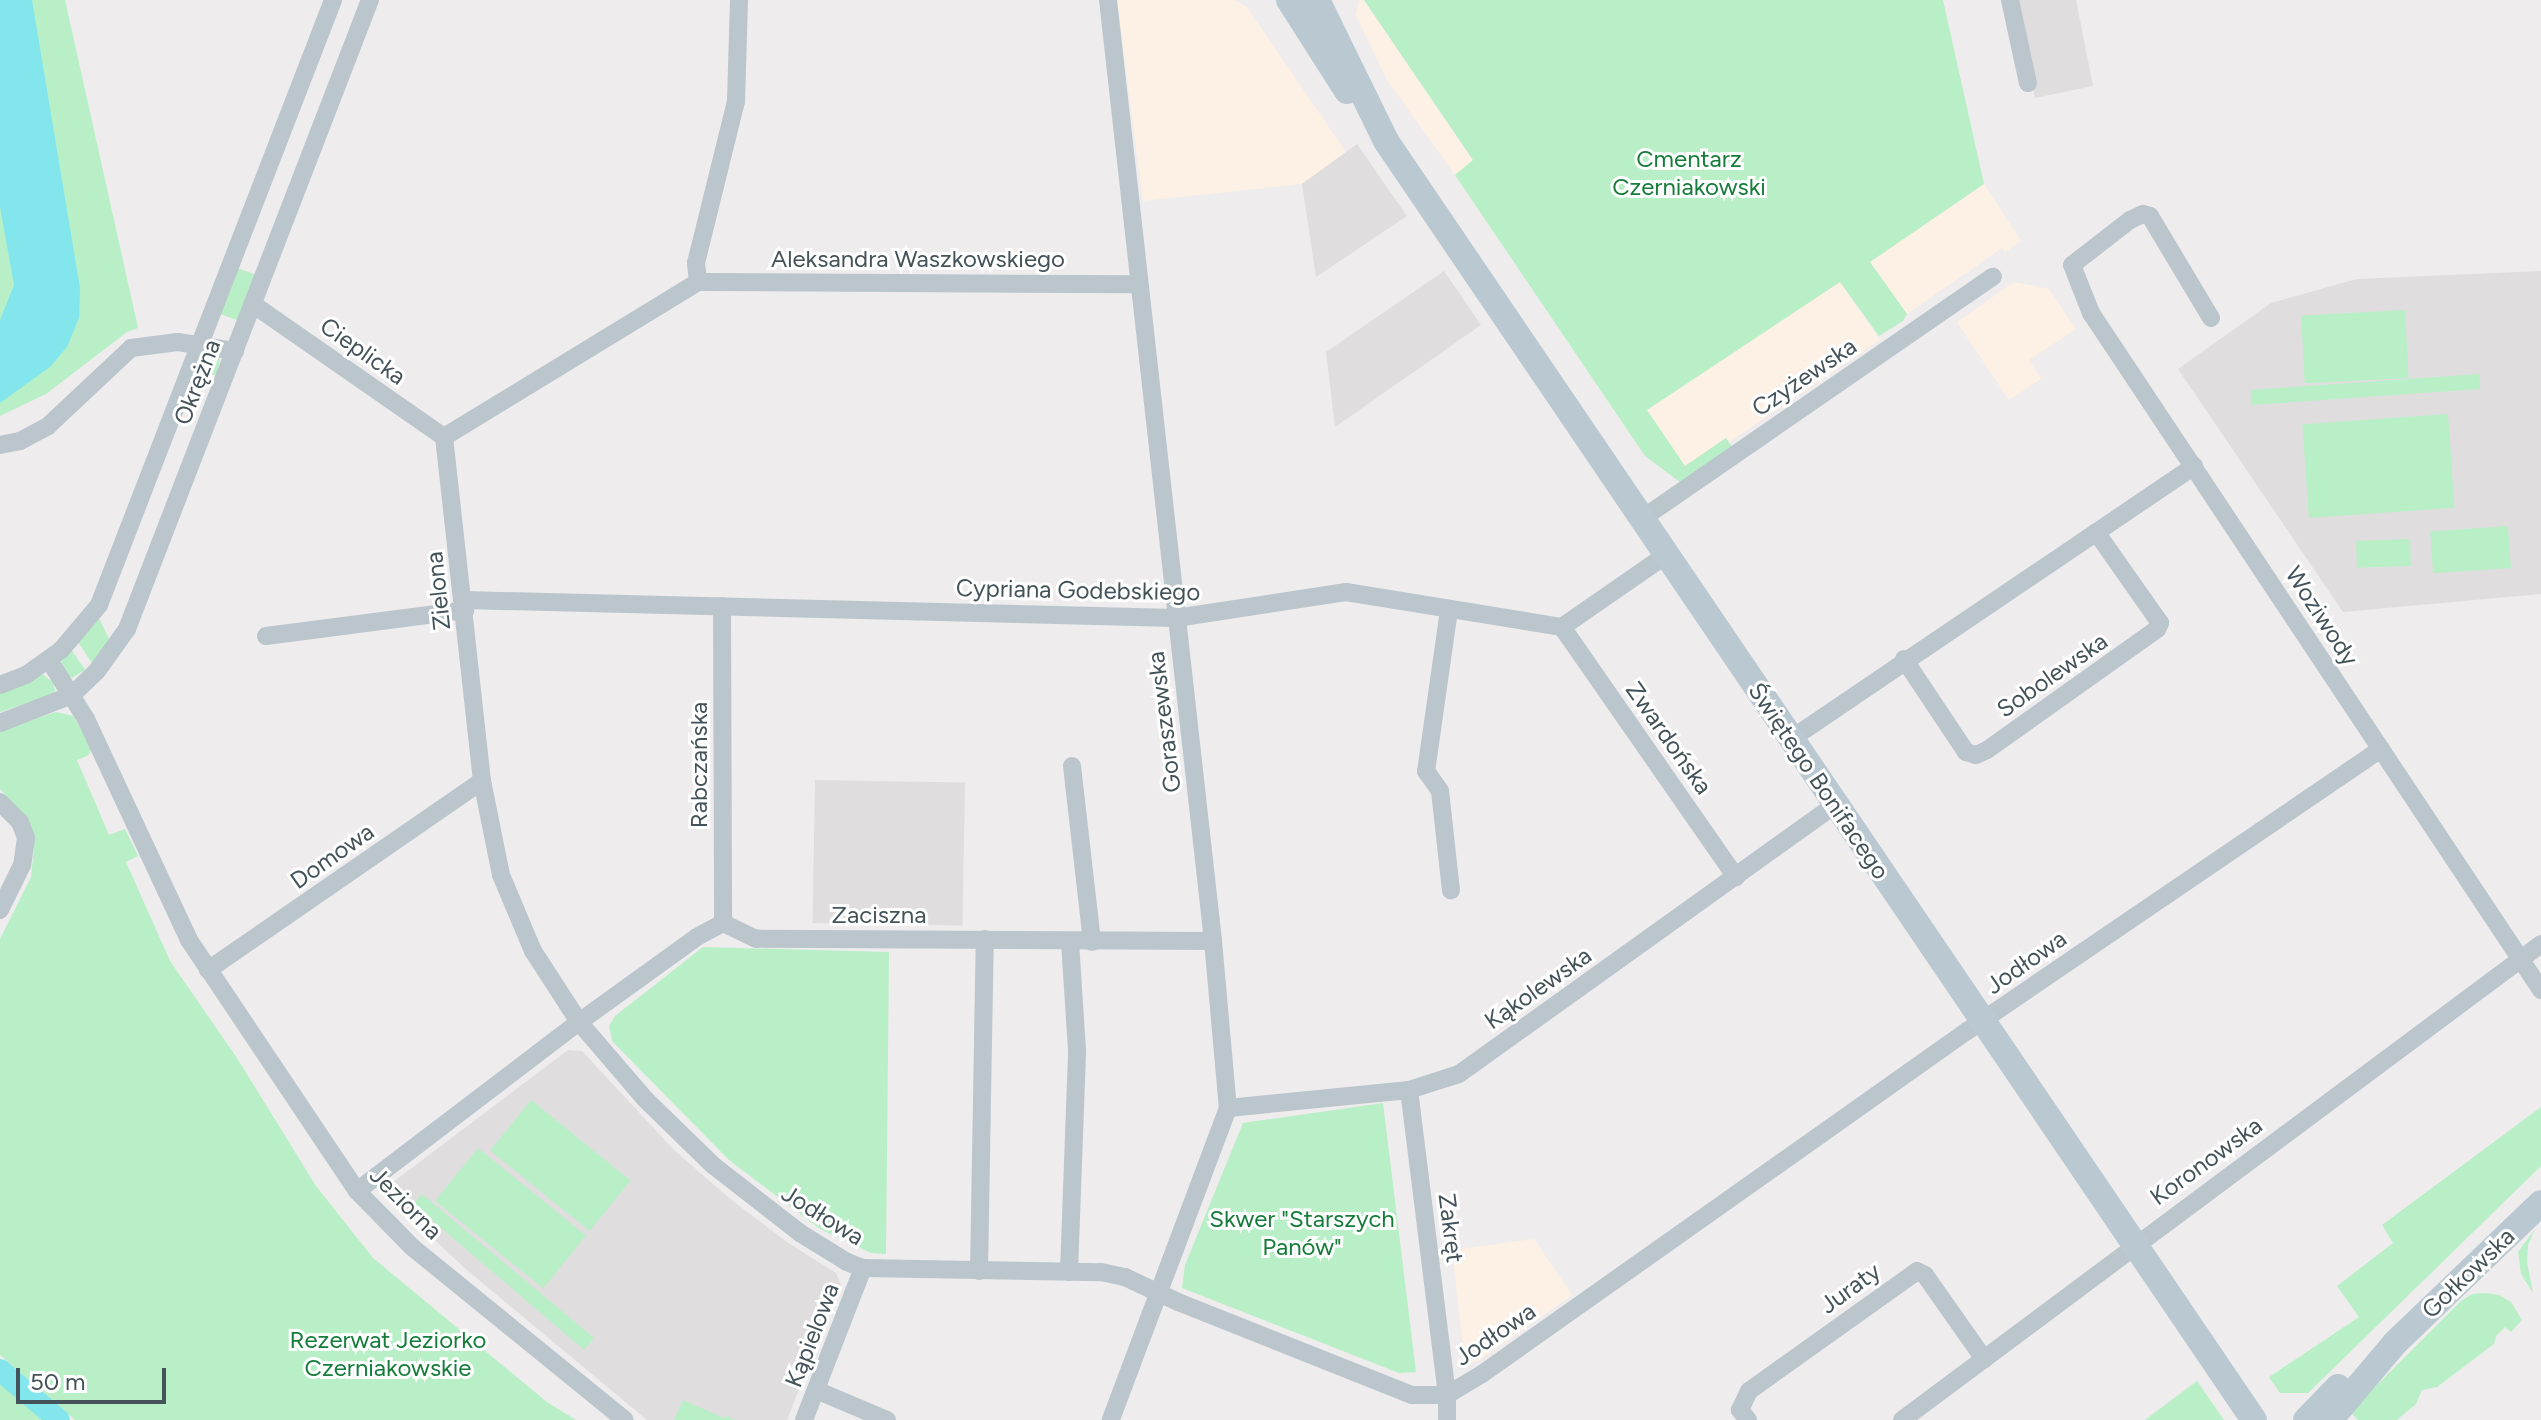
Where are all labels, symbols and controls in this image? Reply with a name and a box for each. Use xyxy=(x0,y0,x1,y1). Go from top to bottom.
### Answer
park label: Cmentarz Czerniakowski xyxy=(1612,145,1766,201)
street label: Aleksandra Waszkowskiego xyxy=(771,245,1065,273)
street label: Cieplicka xyxy=(315,311,411,391)
street label: Czyżewska xyxy=(1746,332,1862,422)
street label: Okrężna xyxy=(168,335,226,429)
street label: Zielona xyxy=(420,550,456,632)
street label: Woziwody xyxy=(2279,561,2365,671)
street label: Cypriana Godebskiego xyxy=(956,573,1200,607)
street label: Sobolewska xyxy=(1991,626,2113,724)
street label: Goraszewska xyxy=(1141,650,1187,794)
street label: Zwardońska xyxy=(1620,676,1718,800)
street label: Świętego Bonifacego xyxy=(1742,677,1896,885)
street label: Rabczańska xyxy=(685,702,713,828)
street label: Domowa xyxy=(285,817,379,895)
street label: Zaciszna xyxy=(832,901,926,929)
street label: Jodłowa xyxy=(1980,924,2072,1000)
street label: Kąkolewska xyxy=(1479,941,1597,1035)
street label: Koronowska xyxy=(2145,1111,2267,1211)
street label: Jeziorna xyxy=(364,1161,448,1245)
street label: Jodłowa xyxy=(777,1179,869,1251)
street label: Zakręt xyxy=(1432,1192,1470,1264)
park label: Skwer "Starszych Panów" xyxy=(1209,1205,1395,1261)
street label: Gołkowska xyxy=(2416,1222,2520,1324)
street label: Juraty xyxy=(1814,1256,1886,1320)
street label: Kąpielowa xyxy=(779,1279,845,1391)
street label: Jodłowa xyxy=(1449,1296,1541,1372)
park label: Rezerwat Jeziorko Czerniakowskie xyxy=(289,1326,487,1382)
scale bar xyxy=(20,1352,170,1402)
text: 50 m xyxy=(30,1367,86,1396)

